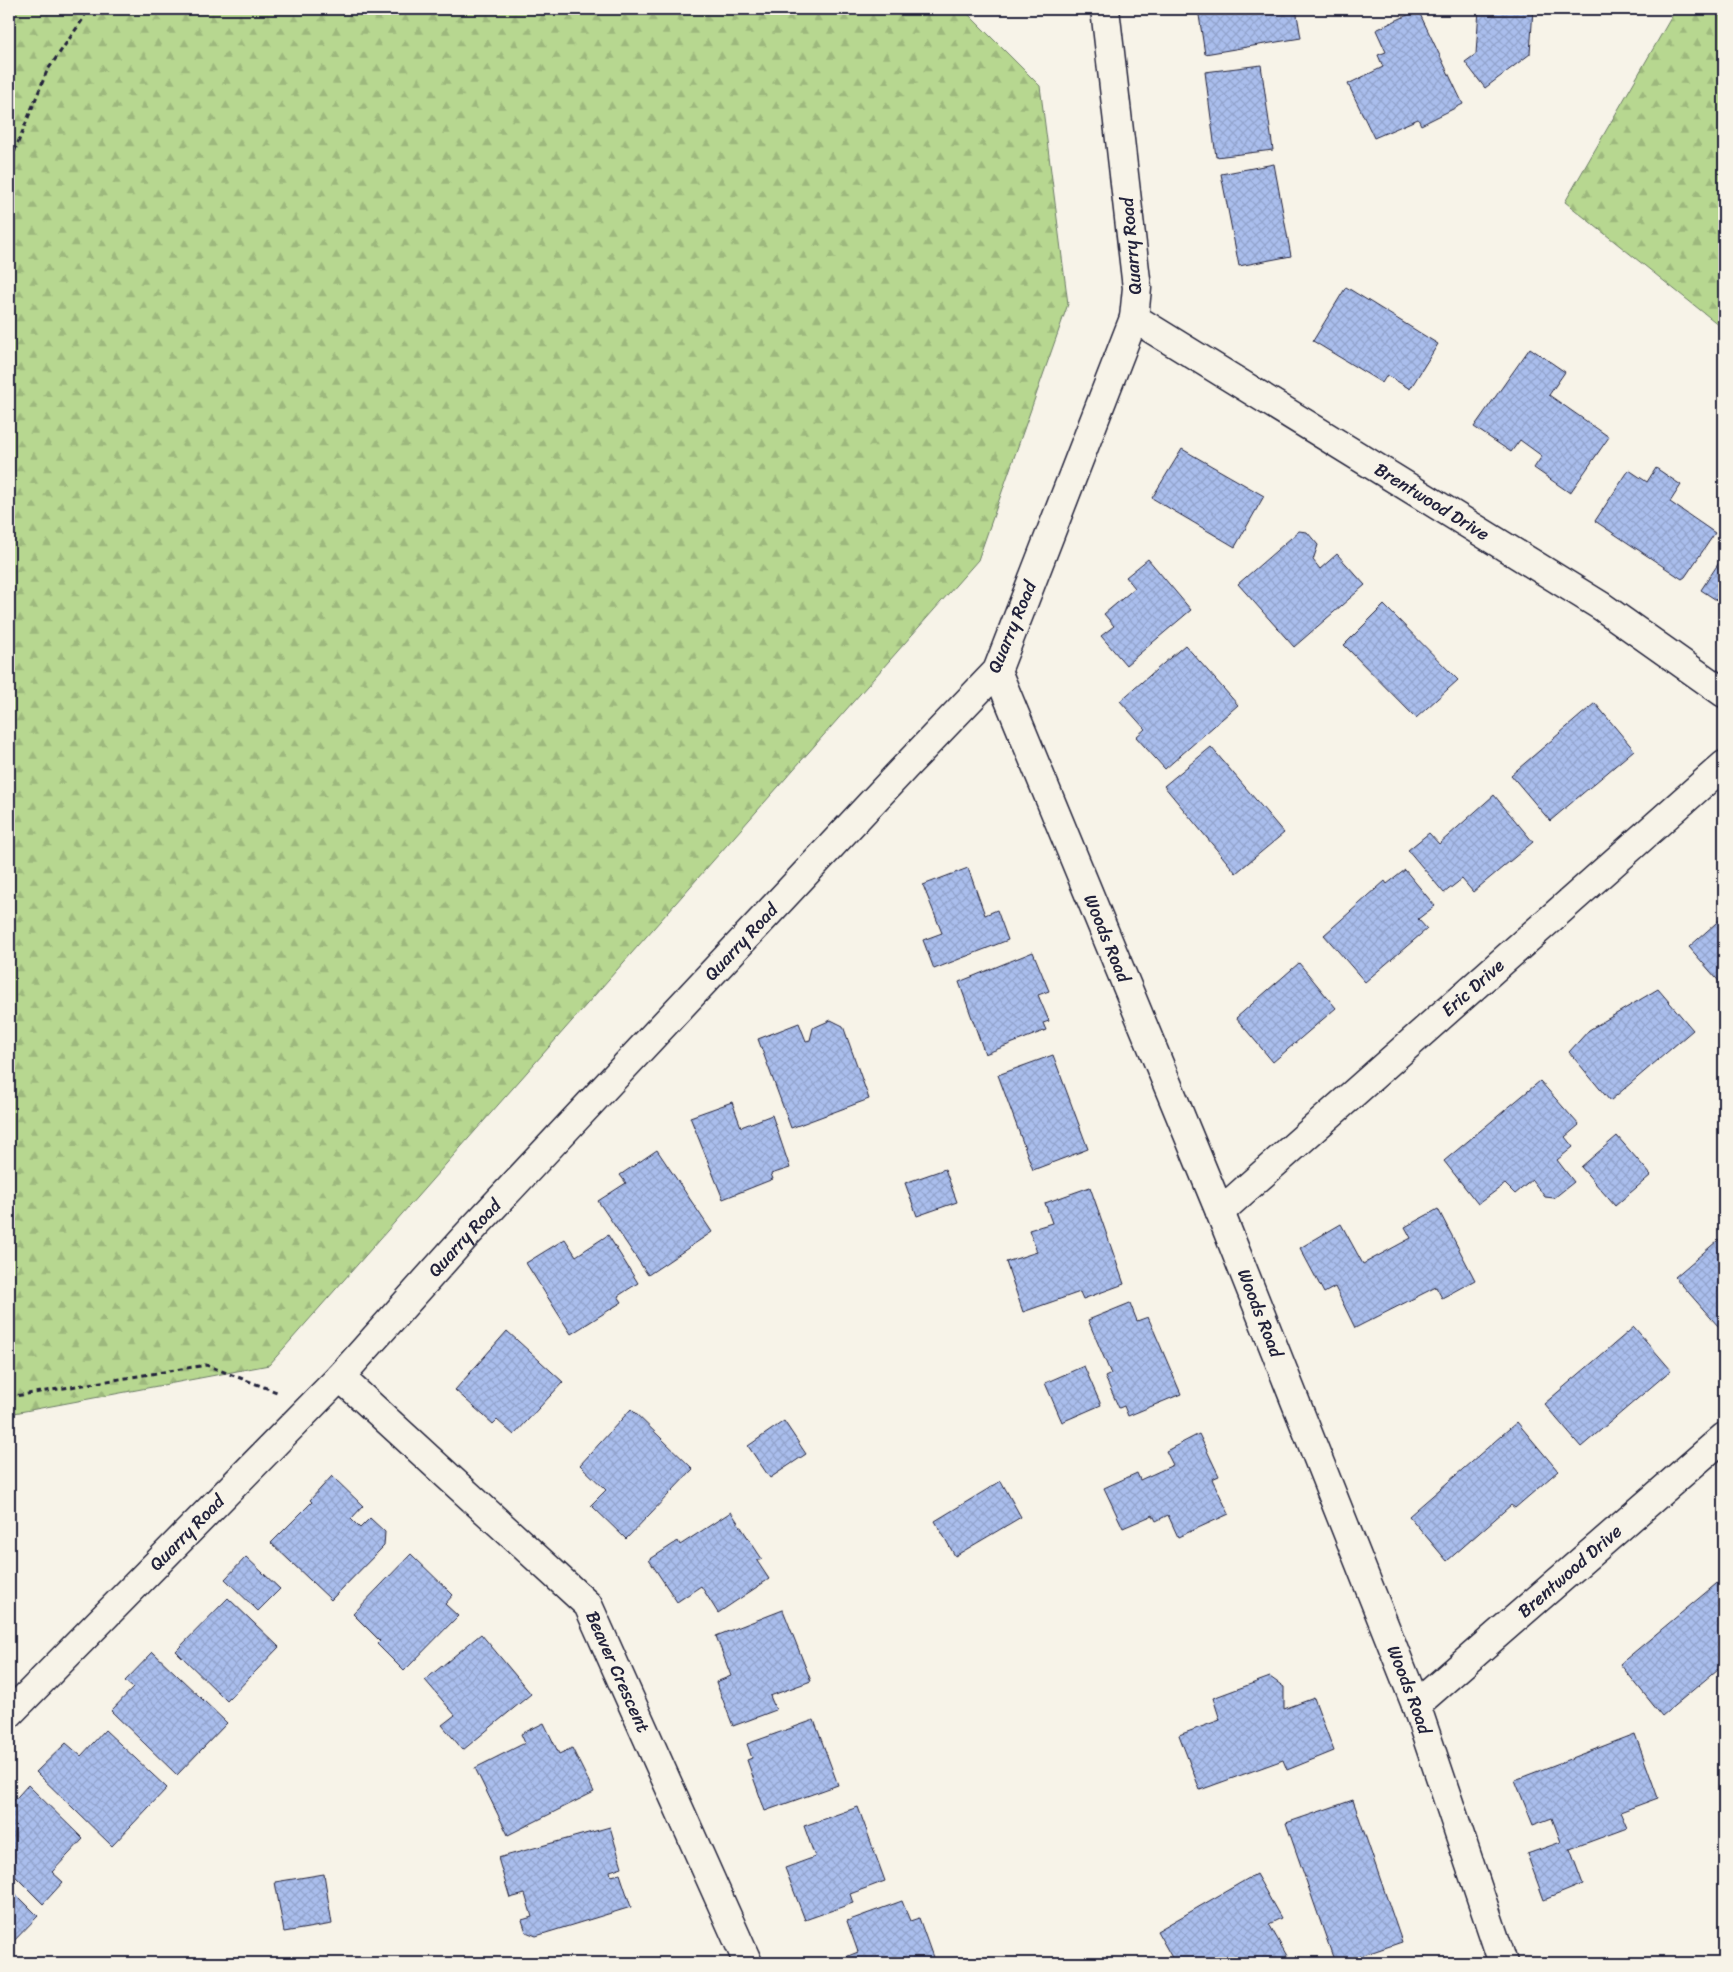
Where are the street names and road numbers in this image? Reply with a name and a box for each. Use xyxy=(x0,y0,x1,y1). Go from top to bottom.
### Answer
street label: Quarry Road xyxy=(1111,195,1151,296)
street label: Brentwood Drive xyxy=(1368,454,1496,550)
street label: Quarry Road xyxy=(978,575,1046,678)
street label: Woods Road xyxy=(1075,889,1140,989)
street label: Quarry Road xyxy=(696,895,787,989)
street label: Eric Drive xyxy=(1434,950,1512,1025)
street label: Quarry Road xyxy=(420,1190,510,1285)
street label: Woods Road xyxy=(1228,1264,1293,1364)
street label: Quarry Road xyxy=(141,1486,234,1579)
street label: Brentwood Drive xyxy=(1510,1516,1630,1626)
street label: Beaver Crescent xyxy=(577,1605,659,1738)
street label: Woods Road xyxy=(1378,1640,1441,1740)

